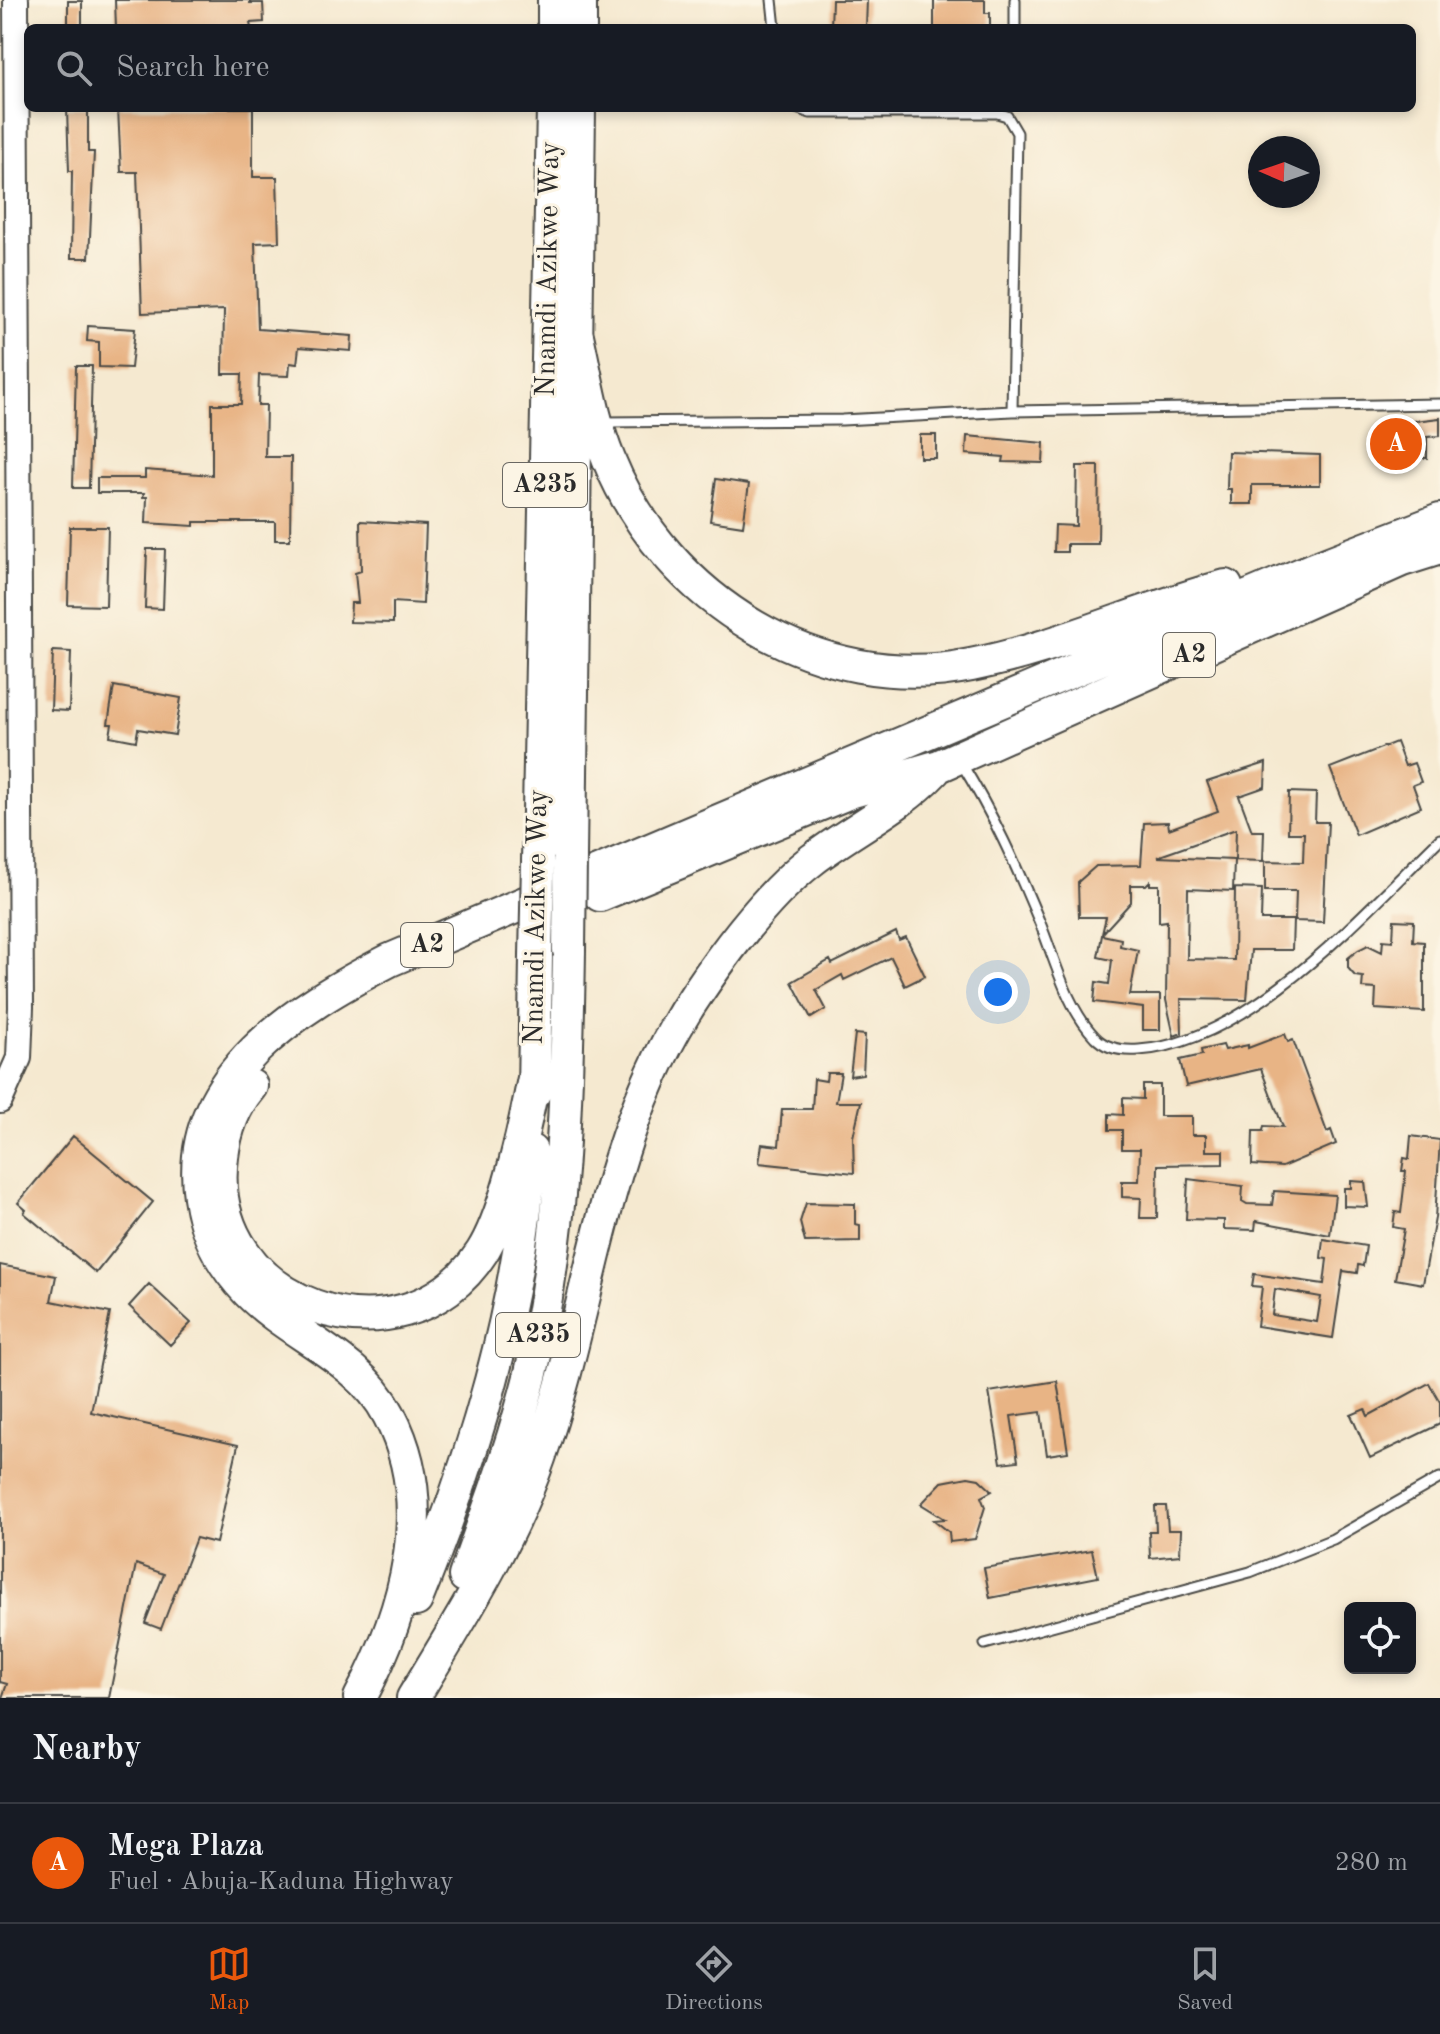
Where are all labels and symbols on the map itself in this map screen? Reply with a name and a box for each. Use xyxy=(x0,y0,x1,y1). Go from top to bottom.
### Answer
north arrow xyxy=(1248,136,1320,208)
street label: Nnamdi Azikwe Way xyxy=(533,141,565,397)
pin: A xyxy=(1370,414,1422,474)
road number: A235 xyxy=(503,463,587,507)
road number: A2 xyxy=(1163,633,1215,677)
street label: Nnamdi Azikwe Way xyxy=(521,789,553,1045)
road number: A2 xyxy=(401,923,453,967)
your location xyxy=(978,972,1018,1012)
road number: A235 xyxy=(496,1313,580,1357)

